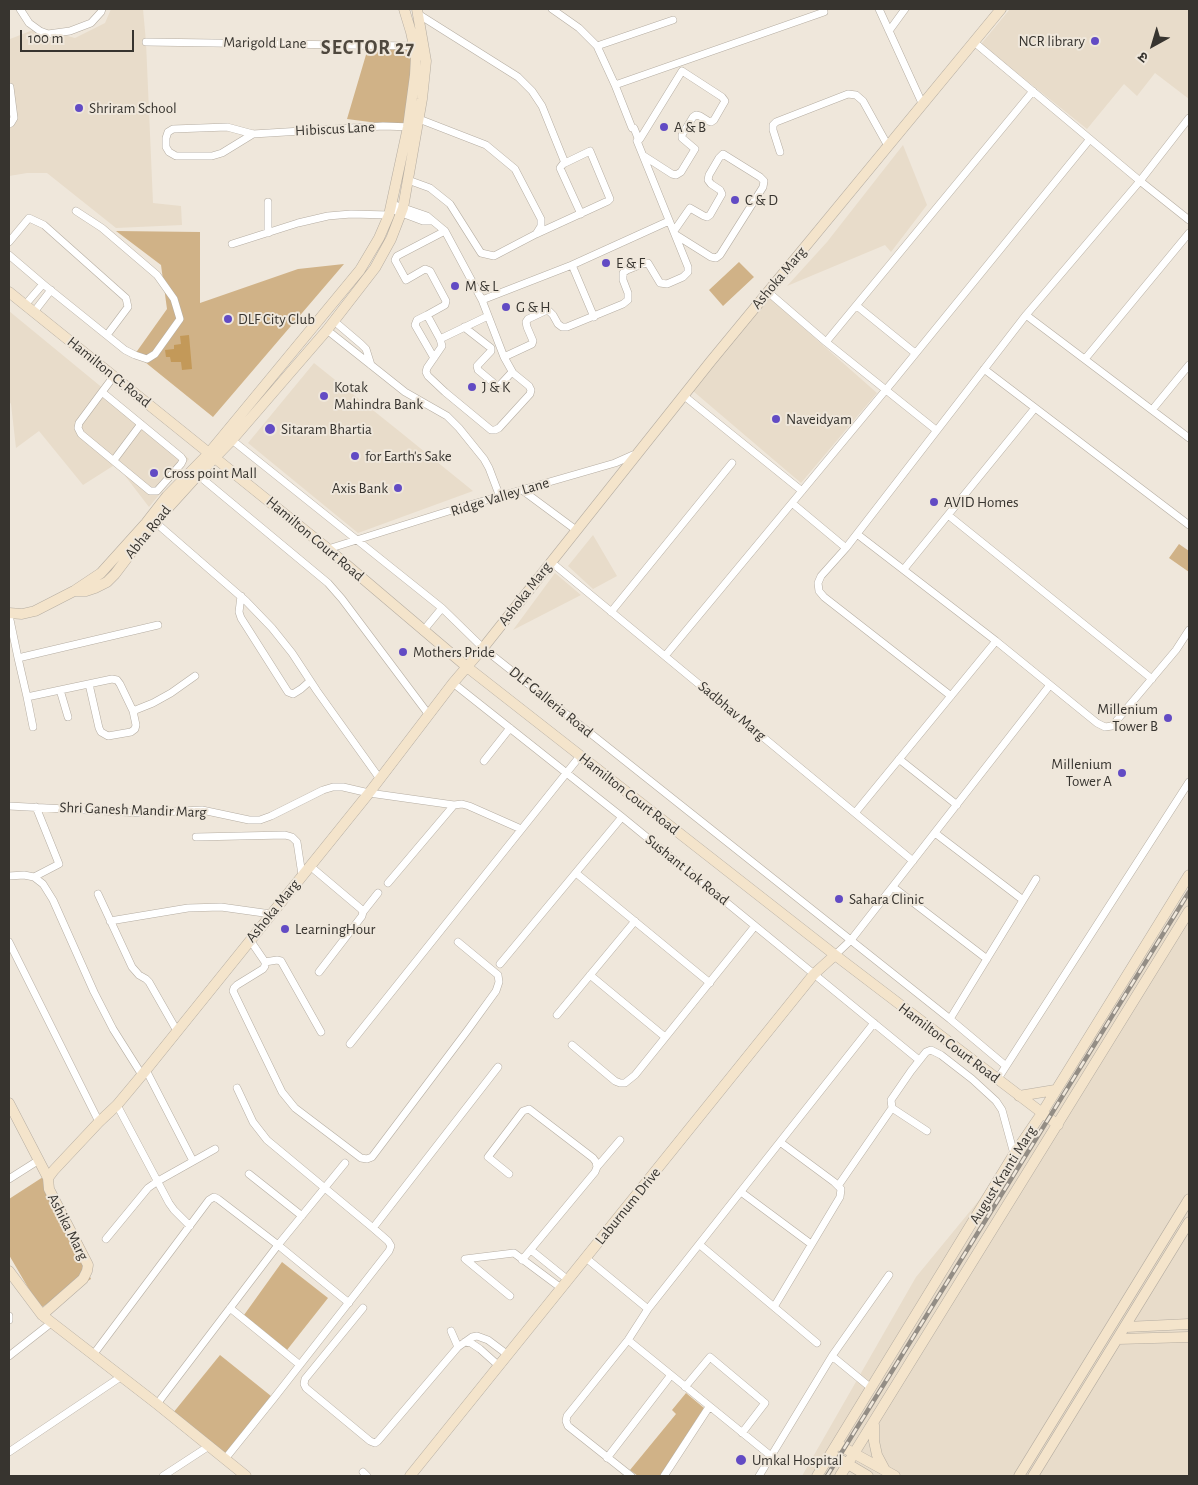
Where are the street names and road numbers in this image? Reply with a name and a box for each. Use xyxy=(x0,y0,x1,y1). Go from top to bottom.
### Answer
street label: Marigold Lane xyxy=(223,33,307,53)
street label: Hibiscus Lane xyxy=(295,118,375,140)
street label: Ashoka Marg xyxy=(748,243,810,313)
street label: Hamilton Ct Road xyxy=(63,333,155,411)
street label: Ridge Valley Lane xyxy=(449,473,551,521)
street label: Hamilton Court Road xyxy=(262,493,368,585)
street label: Abha Road xyxy=(121,502,175,562)
street label: Ashoka Marg xyxy=(495,559,555,629)
street label: DLF Galleria Road xyxy=(505,663,597,741)
street label: Sadbhav Marg xyxy=(694,677,770,745)
street label: Hamilton Court Road xyxy=(575,749,683,839)
street label: Shri Ganesh Mandir Marg xyxy=(59,798,207,822)
street label: Sushant Lok Road xyxy=(642,831,732,909)
street label: Ashoka Marg xyxy=(242,876,304,946)
street label: Hamilton Court Road xyxy=(895,999,1003,1087)
street label: August Kranti Marg xyxy=(966,1123,1040,1227)
street label: Laburnum Drive xyxy=(591,1164,665,1248)
street label: Ashika Marg xyxy=(44,1191,92,1263)

